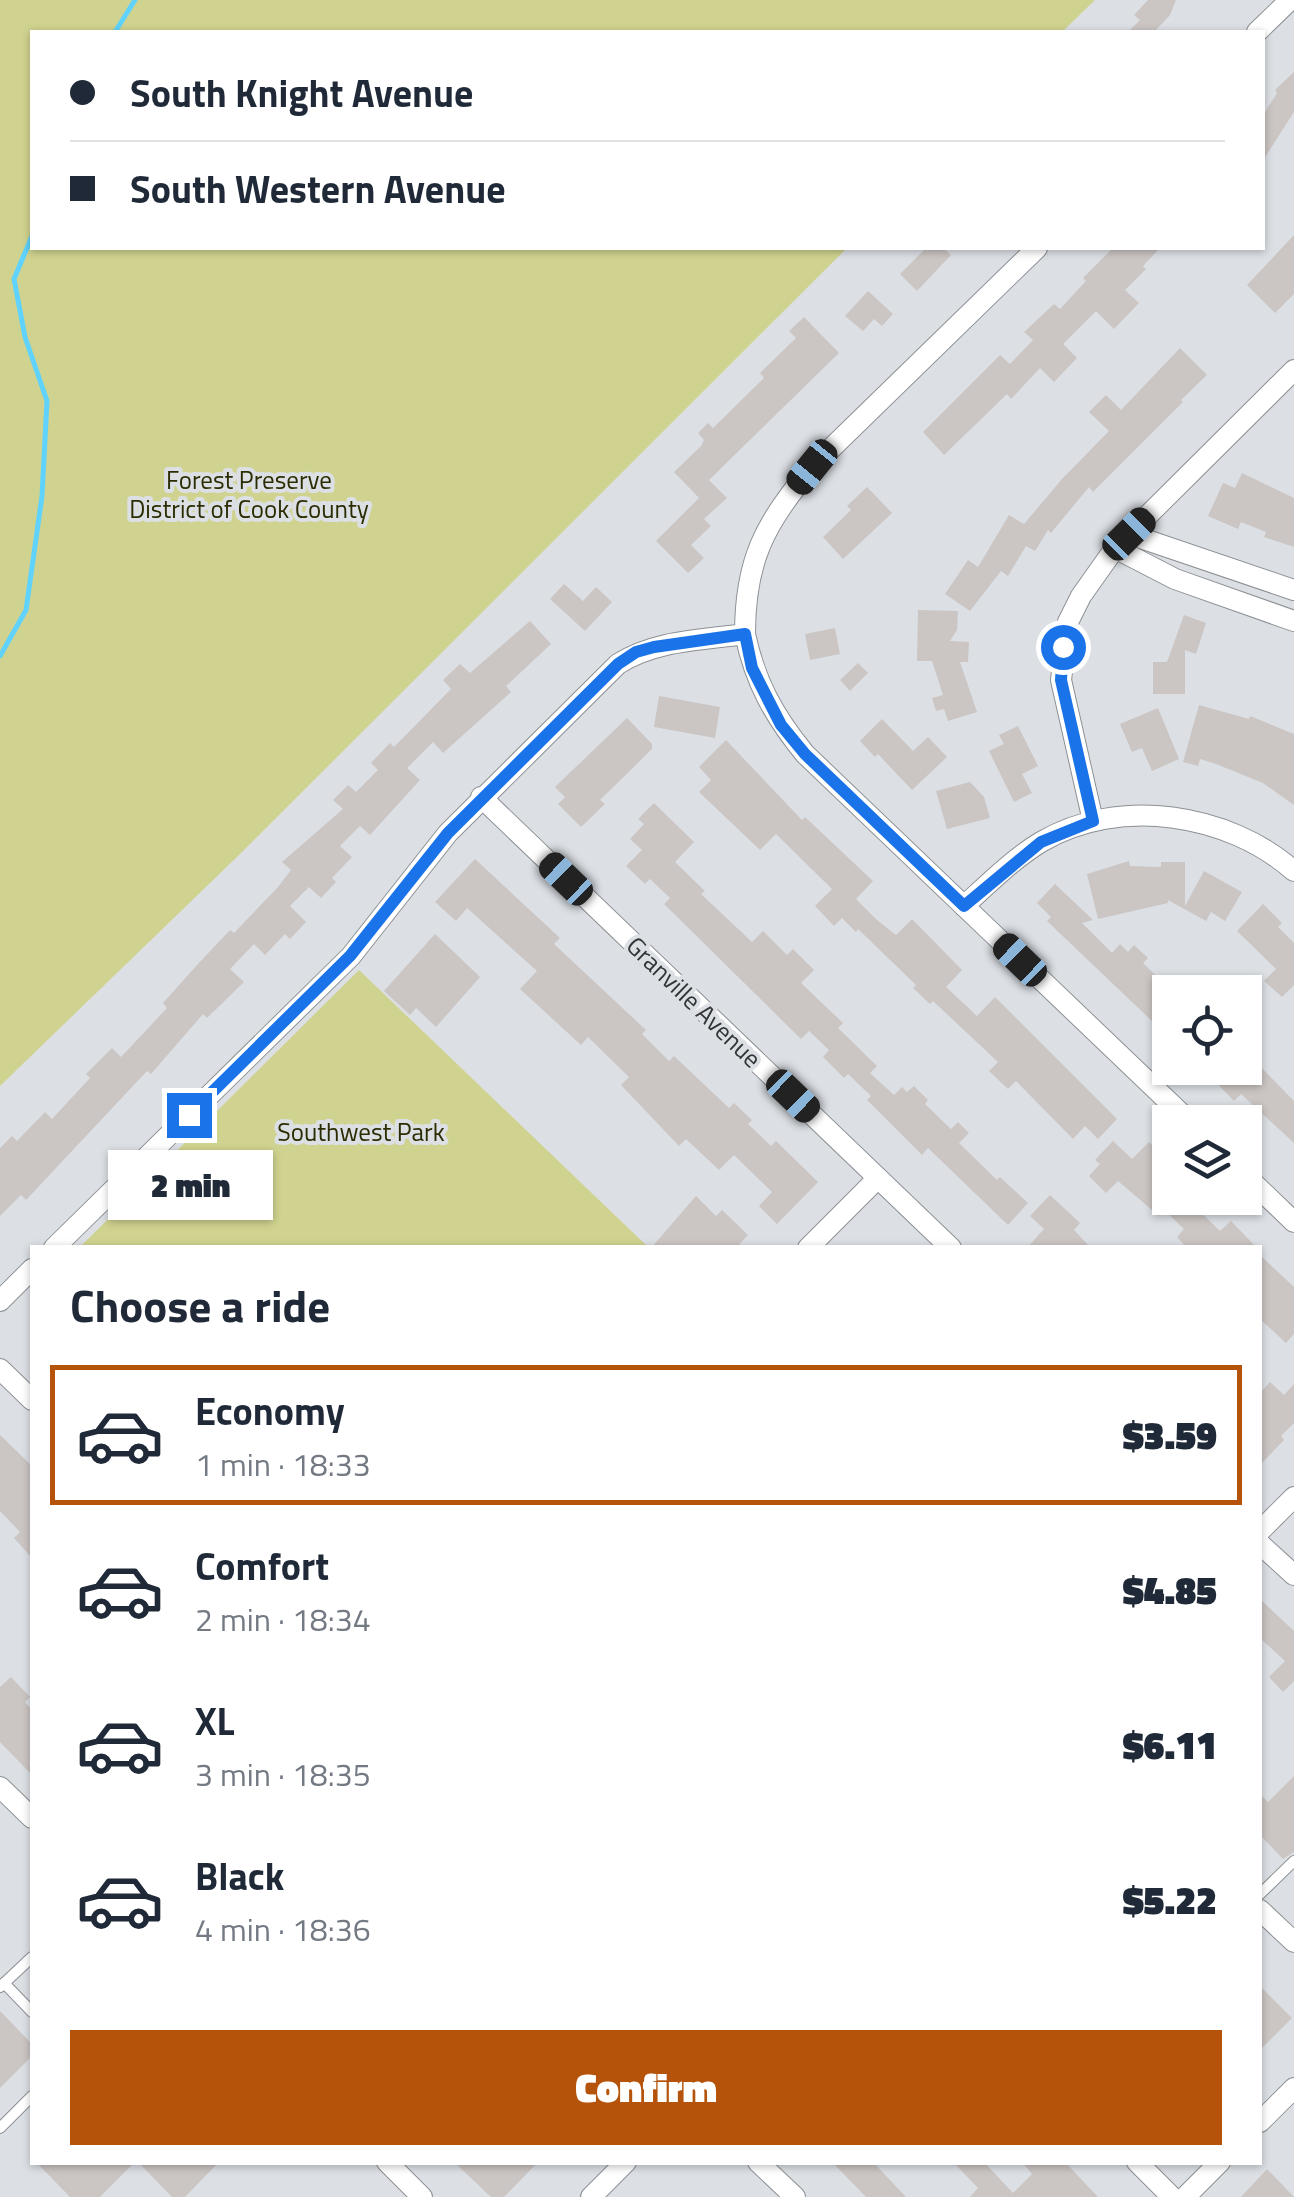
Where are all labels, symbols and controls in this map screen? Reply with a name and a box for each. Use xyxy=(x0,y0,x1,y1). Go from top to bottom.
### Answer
text: South Knight Avenue xyxy=(130,64,473,122)
text: South Western Avenue xyxy=(130,160,506,218)
car xyxy=(781,434,843,500)
park label: Forest Preserve District of Cook County xyxy=(129,461,369,528)
car xyxy=(1097,502,1161,566)
route start xyxy=(1041,625,1086,670)
car xyxy=(534,847,598,911)
street label: Granville Avenue xyxy=(618,927,770,1077)
car xyxy=(988,928,1052,992)
map controls xyxy=(1152,975,1262,1215)
button: locate xyxy=(1152,975,1262,1085)
car xyxy=(761,1064,825,1128)
route end xyxy=(167,1093,212,1138)
button: layers xyxy=(1152,1105,1262,1215)
park label: Southwest Park xyxy=(277,1113,445,1151)
callout: 2 min xyxy=(106,1150,272,1220)
text: 2 min xyxy=(151,1161,230,1209)
text: Choose a ride xyxy=(70,1271,330,1339)
text: Economy xyxy=(195,1382,345,1440)
icon: car xyxy=(75,1390,165,1480)
text: $3.59 xyxy=(1123,1406,1217,1464)
text: 1 min · 18:33 xyxy=(195,1440,371,1488)
text: Comfort xyxy=(195,1537,329,1595)
icon: car xyxy=(75,1545,165,1635)
text: $4.85 xyxy=(1123,1561,1217,1619)
text: 2 min · 18:34 xyxy=(195,1595,371,1643)
text: XL xyxy=(195,1692,235,1750)
icon: car xyxy=(75,1700,165,1790)
text: $6.11 xyxy=(1123,1716,1217,1774)
text: 3 min · 18:35 xyxy=(195,1750,371,1798)
text: Black xyxy=(195,1847,284,1905)
icon: car xyxy=(75,1855,165,1945)
text: $5.22 xyxy=(1123,1871,1217,1929)
text: 4 min · 18:36 xyxy=(195,1905,371,1953)
button: Confirm xyxy=(70,2030,1222,2145)

